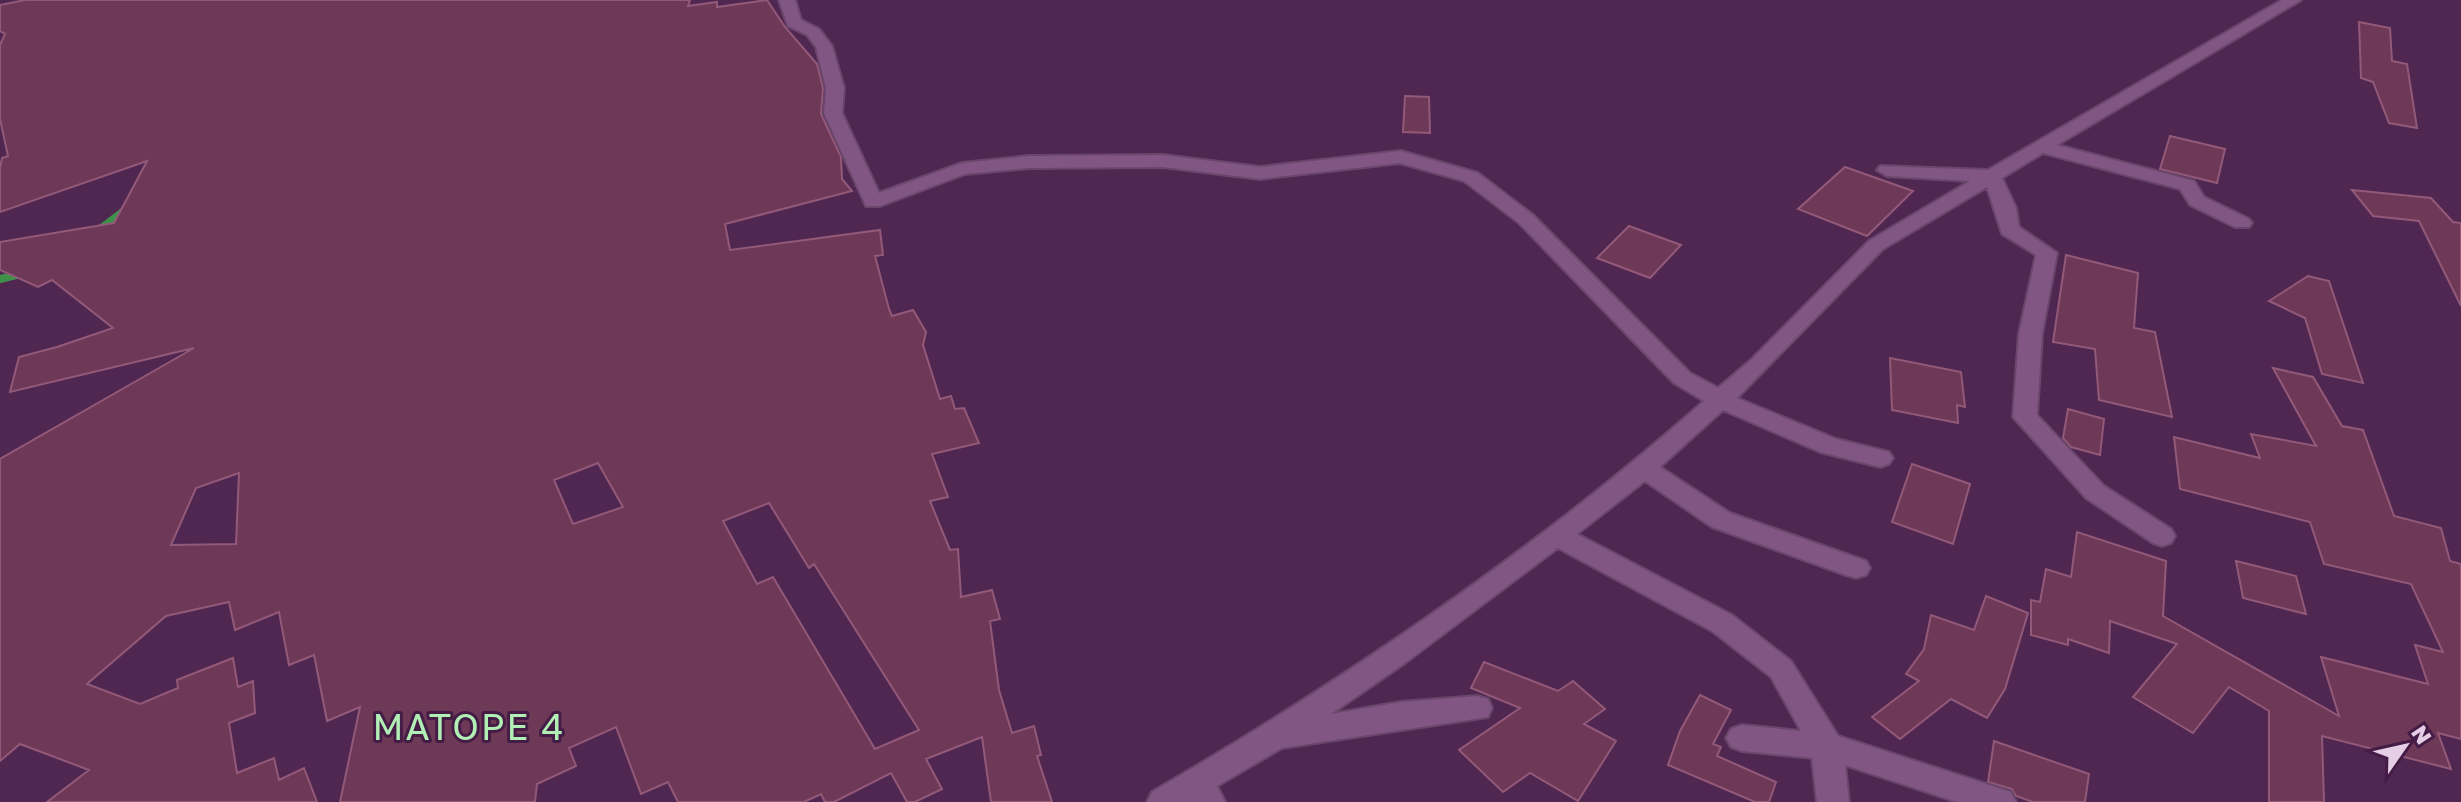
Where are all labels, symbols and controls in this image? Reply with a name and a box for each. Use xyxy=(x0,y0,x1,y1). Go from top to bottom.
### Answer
district label: MATOPE 4 xyxy=(373,705,565,748)
north arrow xyxy=(2365,706,2445,786)
text: N xyxy=(2406,720,2438,749)

